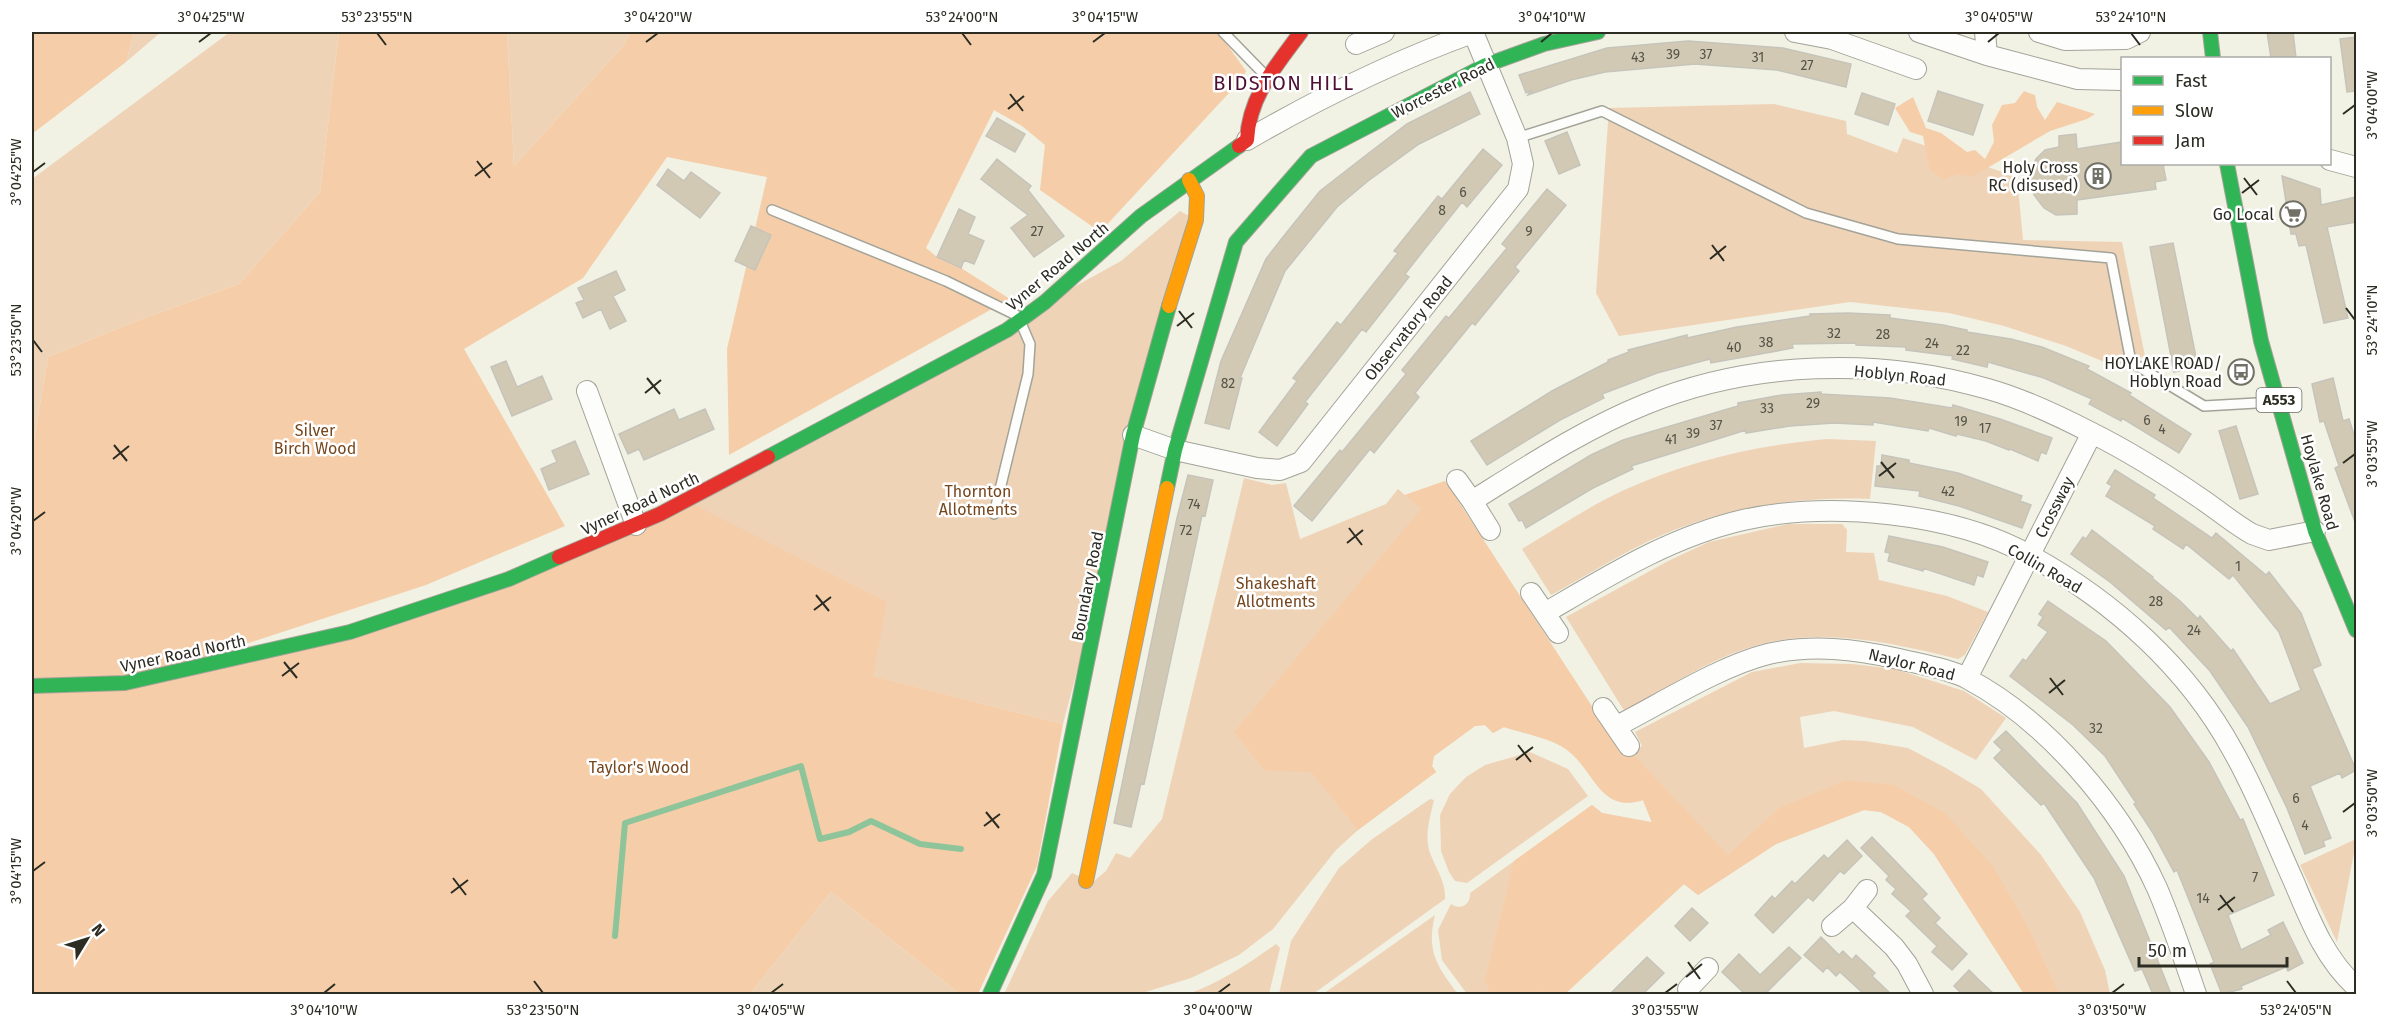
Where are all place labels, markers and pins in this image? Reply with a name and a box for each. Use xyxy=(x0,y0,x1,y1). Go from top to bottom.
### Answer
place label: Holy Cross RC (disused) xyxy=(1988,158,2078,195)
building icon: Holy Cross RC (disused) xyxy=(2083,161,2113,191)
supermarket icon: Go Local xyxy=(2278,199,2308,229)
place label: Go Local xyxy=(2213,205,2274,224)
place label: HOYLAKE ROAD/ Hoblyn Road xyxy=(2104,354,2222,391)
bus stop icon: HOYLAKE ROAD/ Hoblyn Road xyxy=(2226,357,2256,387)

